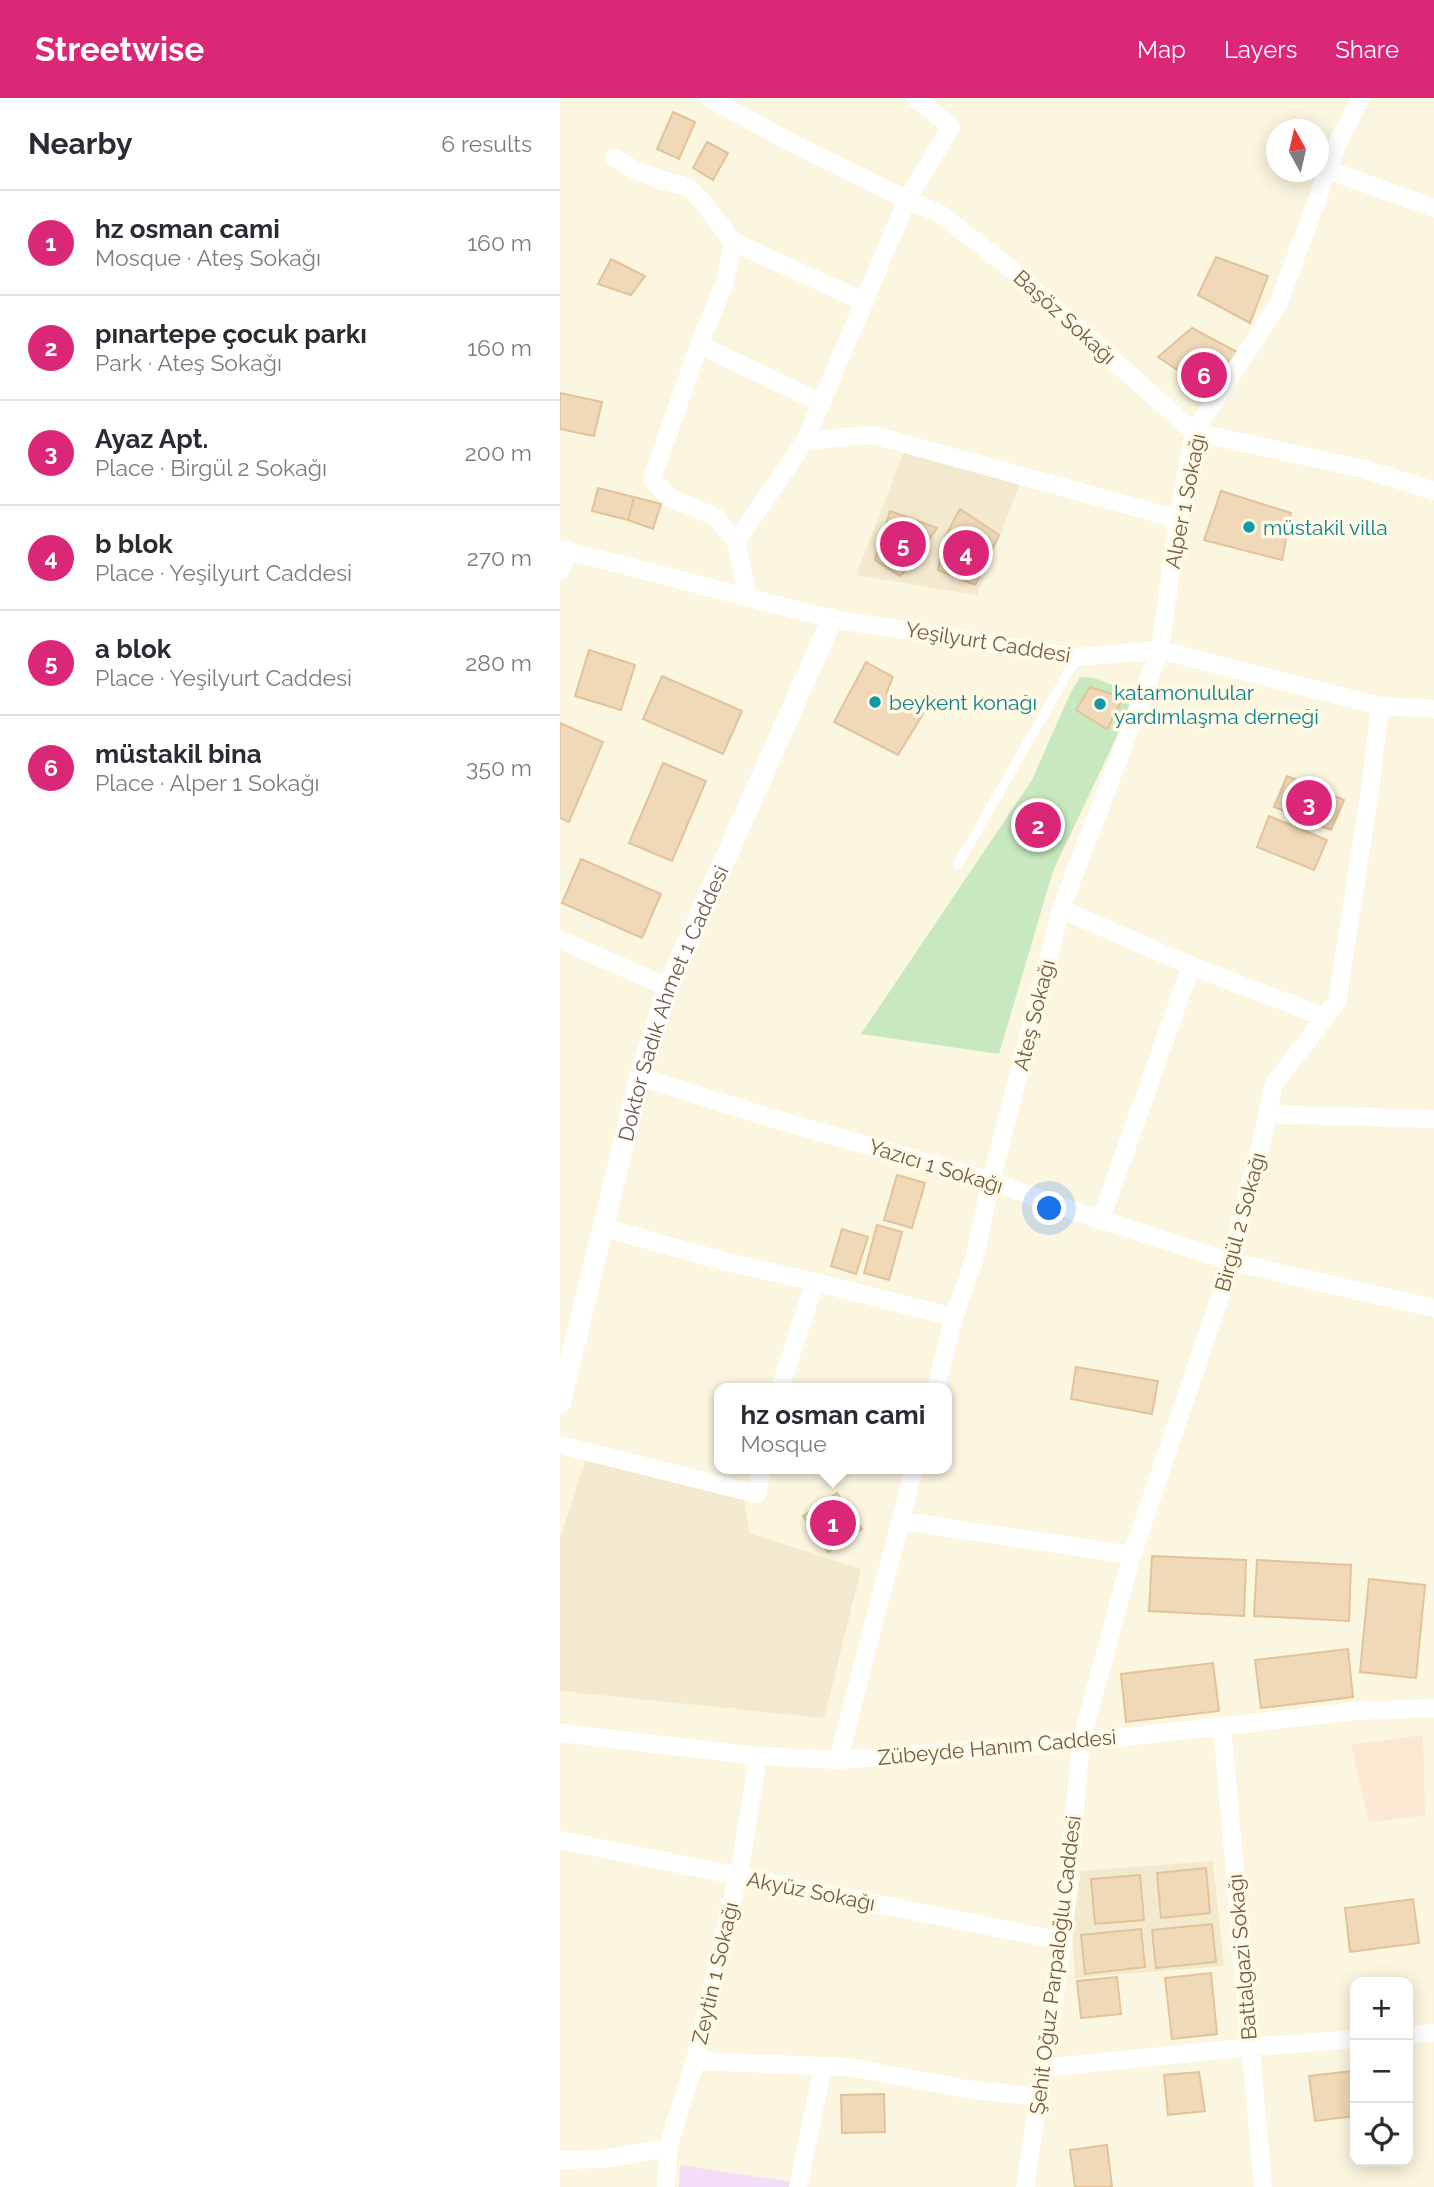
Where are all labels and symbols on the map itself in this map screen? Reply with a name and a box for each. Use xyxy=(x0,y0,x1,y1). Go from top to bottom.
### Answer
north arrow xyxy=(1266,119,1329,182)
street label: Başöz Sokağı xyxy=(1009,265,1121,369)
pin: 6 xyxy=(1181,349,1227,401)
street label: Alper 1 Sokağı xyxy=(1160,431,1210,571)
place label: müstakil villa xyxy=(1263,515,1388,540)
pin: 5 xyxy=(880,518,926,570)
marker: müstakil villa xyxy=(1241,519,1257,535)
pin: 4 xyxy=(943,527,989,579)
street label: Yeşilyurt Caddesi xyxy=(904,617,1072,667)
place label: katamonulular yardımlaşma derneği xyxy=(1114,680,1319,729)
place label: beykent konağı xyxy=(889,690,1037,715)
marker: beykent konağı xyxy=(867,694,883,710)
marker: katamonulular yardımlaşma derneği xyxy=(1092,696,1108,712)
pin: 3 xyxy=(1286,777,1332,829)
pin: 2 xyxy=(1015,799,1061,851)
street label: Doktor Sadık Ahmet 1 Caddesi xyxy=(612,861,733,1144)
street label: Ateş Sokağı xyxy=(1008,957,1060,1073)
street label: Yazıcı 1 Sokağı xyxy=(866,1134,1006,1198)
street label: Birgül 2 Sokağı xyxy=(1209,1150,1271,1294)
your location xyxy=(1032,1191,1066,1225)
pin: 1 xyxy=(810,1497,856,1549)
street label: Zübeyde Hanım Caddesi xyxy=(877,1724,1117,1770)
street label: Şehit Oğuz Parpaloğlu Caddesi xyxy=(1024,1814,1086,2116)
street label: Akyüz Sokağı xyxy=(745,1866,877,1916)
street label: Battalgazi Sokağı xyxy=(1222,1873,1262,2041)
street label: Zeytin 1 Sokağı xyxy=(686,1899,744,2047)

